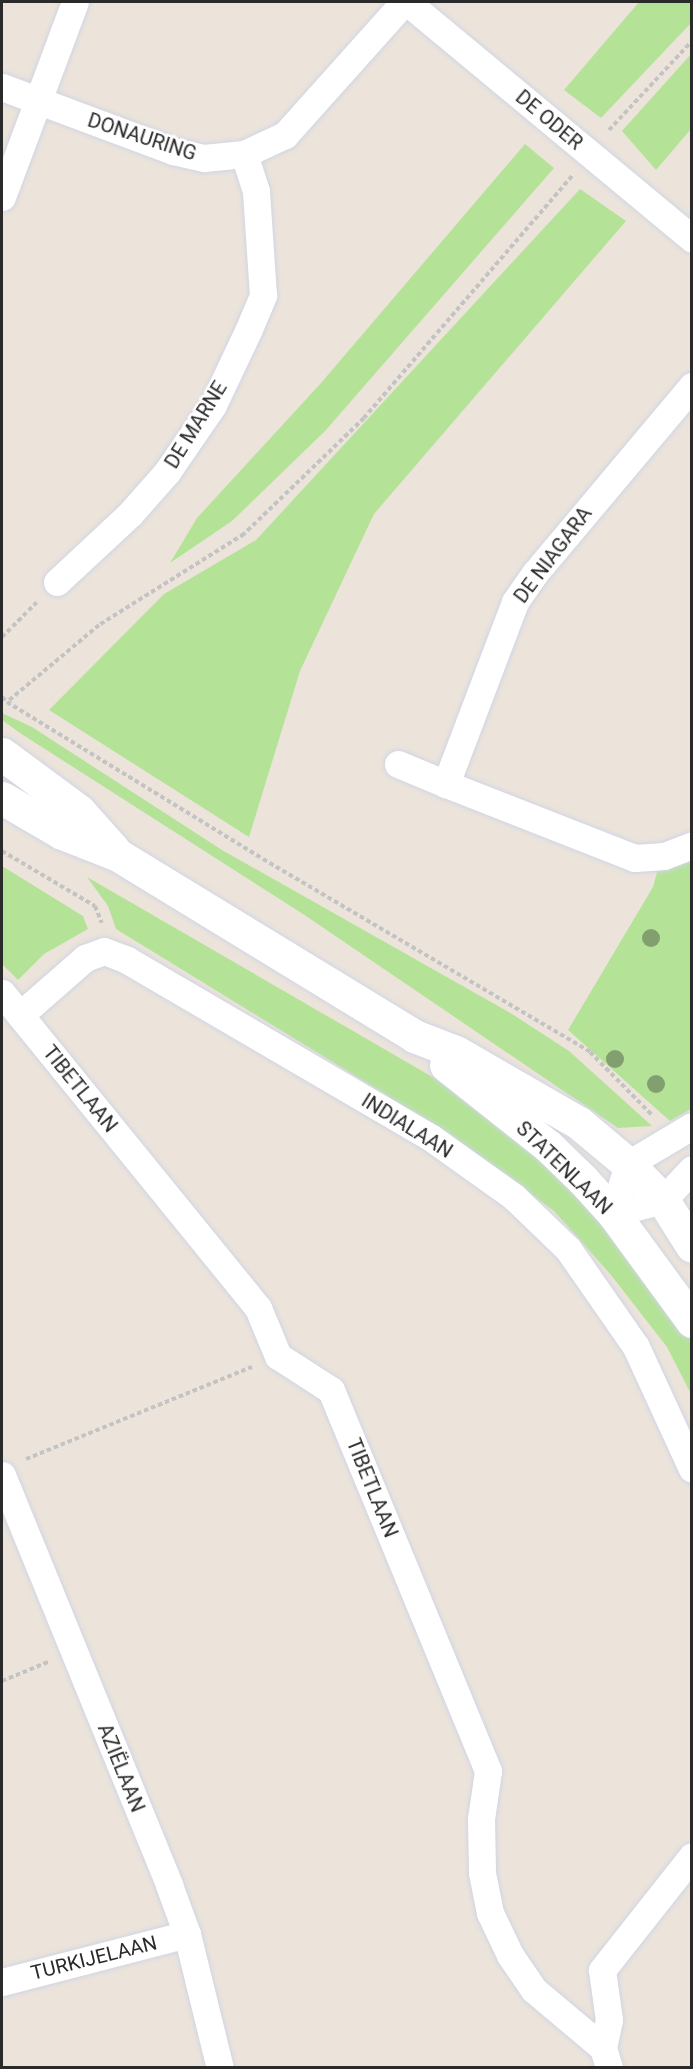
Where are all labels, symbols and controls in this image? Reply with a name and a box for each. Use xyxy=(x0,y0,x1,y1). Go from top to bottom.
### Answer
street label: DE ODER xyxy=(511,85,587,155)
street label: DONAURING xyxy=(85,108,199,166)
street label: DE MARNE xyxy=(160,377,232,473)
street label: DE NIAGARA xyxy=(509,502,597,608)
street label: TIBETLAAN xyxy=(38,1041,122,1137)
street label: INDIALAAN xyxy=(357,1089,457,1163)
street label: STATENLAAN xyxy=(511,1116,617,1220)
street label: TIBETLAAN xyxy=(341,1435,403,1541)
street label: AZIËLAAN xyxy=(92,1720,150,1816)
street label: TURKIJELAAN xyxy=(29,1931,159,1985)

